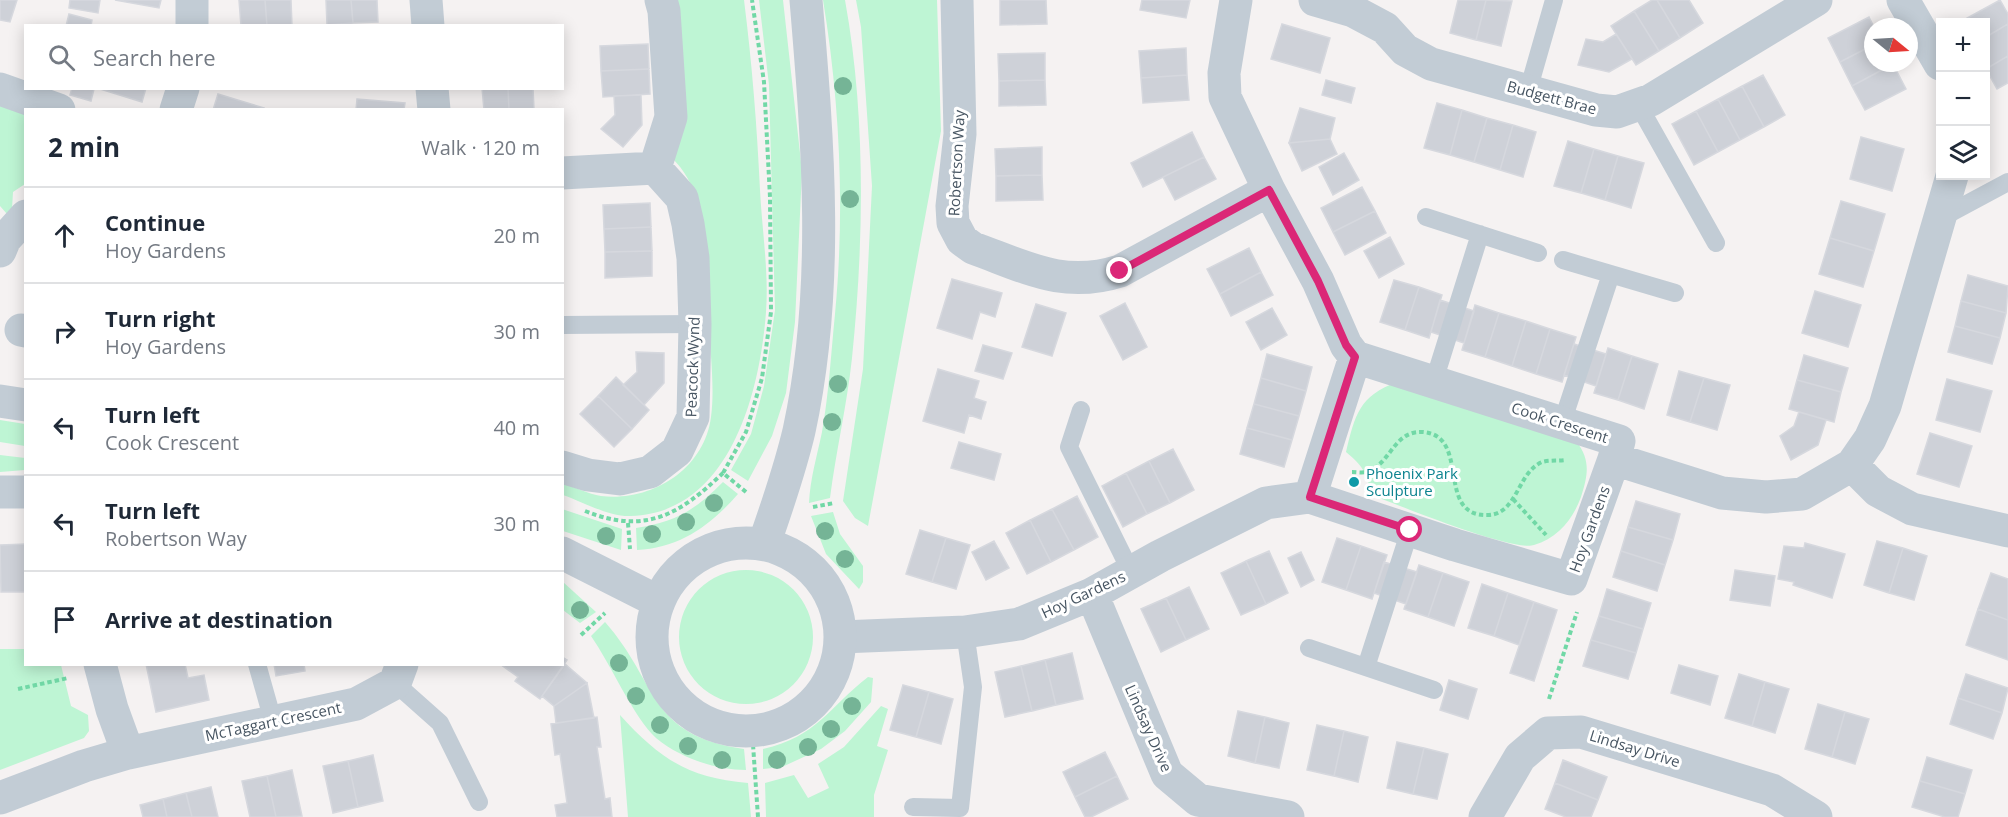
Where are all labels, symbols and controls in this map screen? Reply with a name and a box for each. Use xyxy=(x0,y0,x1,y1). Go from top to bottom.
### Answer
north arrow xyxy=(1864,18,1918,72)
map controls xyxy=(1936,18,1990,180)
button: + xyxy=(1936,18,1990,72)
search box xyxy=(24,24,564,90)
icon: search xyxy=(45,41,78,74)
text: Search here xyxy=(93,42,216,72)
button: − xyxy=(1936,72,1990,126)
street label: Budgett Brae xyxy=(1505,75,1599,119)
street label: Robertson Way xyxy=(943,109,969,217)
button: layers xyxy=(1936,126,1990,180)
text: 2 min xyxy=(48,129,120,165)
text: Walk · 120 m xyxy=(421,134,540,161)
text: Continue xyxy=(105,207,205,237)
icon: ahead xyxy=(48,219,81,252)
text: 20 m xyxy=(493,222,540,249)
text: Hoy Gardens xyxy=(105,237,226,264)
route end xyxy=(1106,257,1132,283)
text: Turn right xyxy=(105,303,216,333)
icon: right xyxy=(48,315,81,348)
street label: Peacock Wynd xyxy=(680,316,704,418)
text: 30 m xyxy=(493,318,540,345)
text: Hoy Gardens xyxy=(105,333,226,360)
street label: Cook Crescent xyxy=(1509,397,1611,447)
text: Turn left xyxy=(105,399,200,429)
icon: left xyxy=(48,411,81,444)
text: 40 m xyxy=(493,414,540,441)
text: Cook Crescent xyxy=(105,429,239,456)
place label: Phoenix Park Sculpture xyxy=(1366,463,1458,500)
marker: Phoenix Park Sculpture xyxy=(1347,475,1361,489)
street label: Hoy Gardens xyxy=(1564,483,1614,575)
text: Turn left xyxy=(105,495,200,525)
icon: left xyxy=(48,507,81,540)
text: 30 m xyxy=(493,510,540,537)
route start xyxy=(1396,516,1422,542)
text: Robertson Way xyxy=(105,525,247,552)
street label: Hoy Gardens xyxy=(1038,566,1128,622)
icon: arrive xyxy=(48,603,81,636)
text: Arrive at destination xyxy=(105,604,333,634)
street label: Lindsay Drive xyxy=(1121,681,1177,775)
street label: McTaggart Crescent xyxy=(203,697,343,745)
street label: Lindsay Drive xyxy=(1587,725,1683,771)

